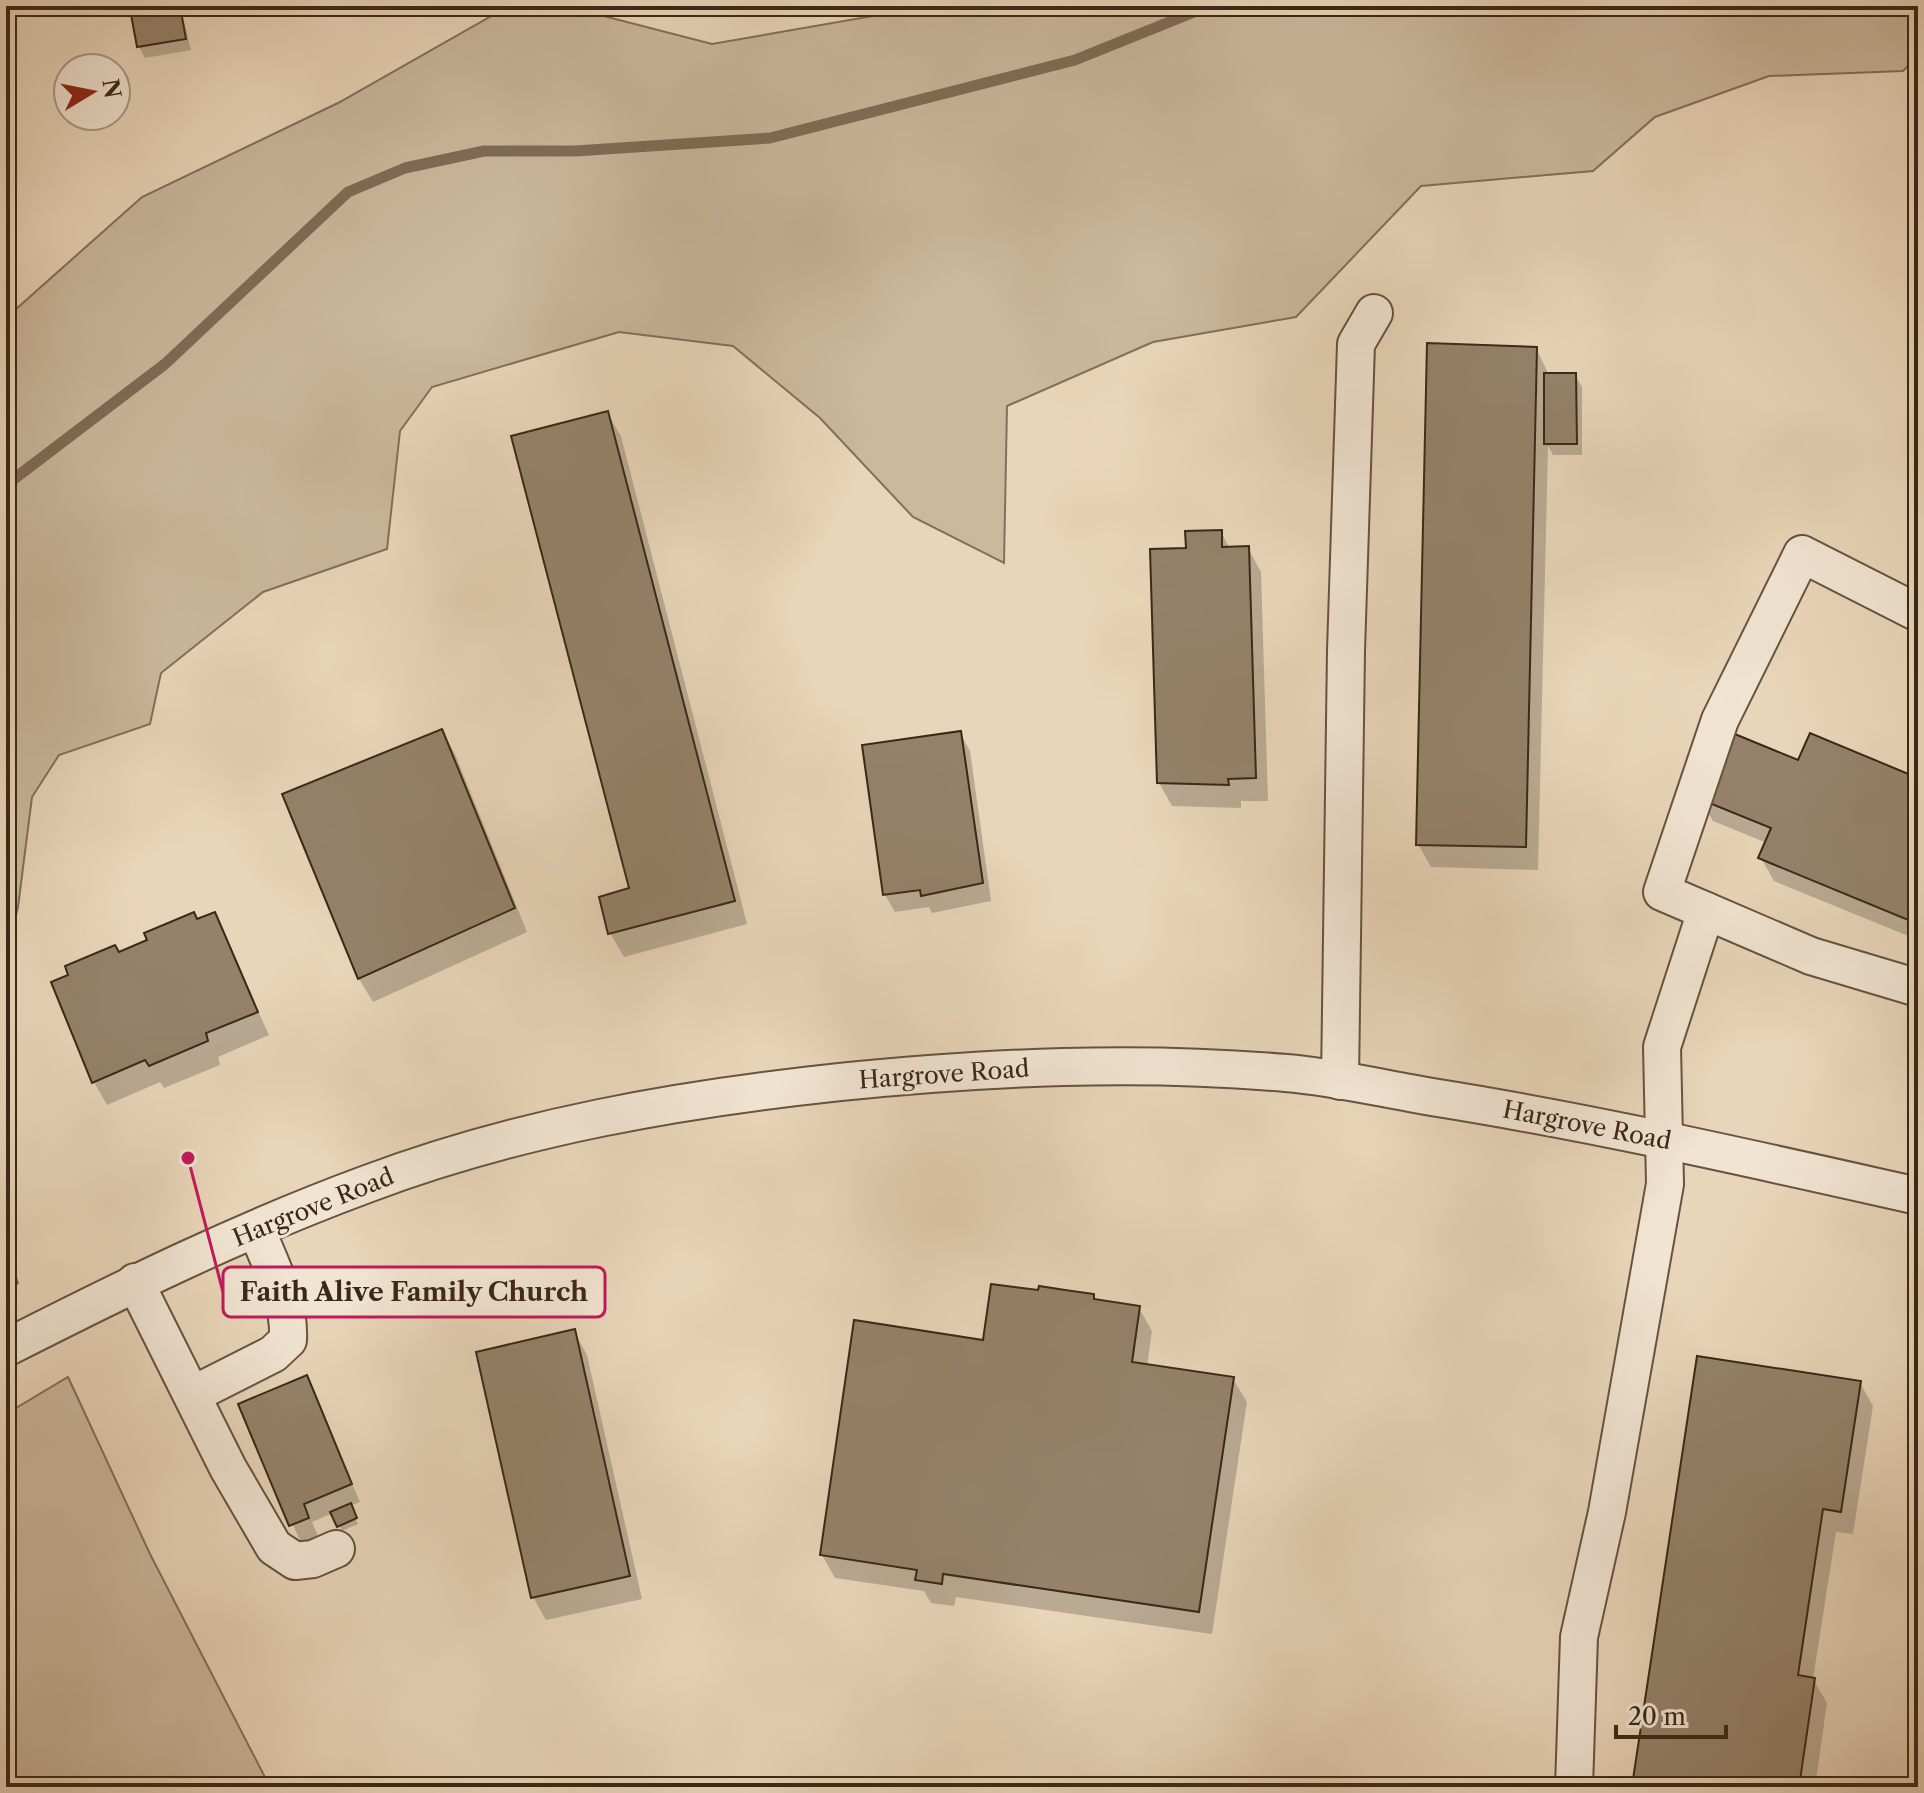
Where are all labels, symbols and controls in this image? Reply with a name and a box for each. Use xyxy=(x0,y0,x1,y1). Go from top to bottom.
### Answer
north arrow xyxy=(52,52,132,132)
text: N xyxy=(96,77,126,100)
street label: Hargrove Road xyxy=(858,1054,1031,1094)
street label: Hargrove Road xyxy=(1500,1094,1674,1156)
street label: Hargrove Road xyxy=(228,1161,398,1252)
callout: Faith Alive Family Church xyxy=(223,1267,605,1317)
text: Faith Alive Family Church xyxy=(240,1276,588,1308)
scale bar xyxy=(1616,1689,1726,1739)
text: 20 m xyxy=(1628,1702,1686,1731)

